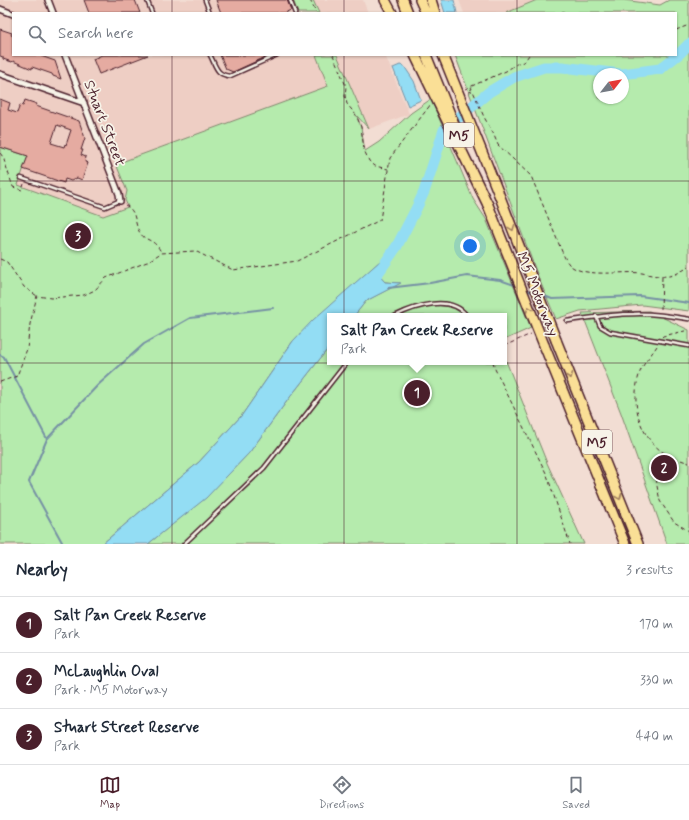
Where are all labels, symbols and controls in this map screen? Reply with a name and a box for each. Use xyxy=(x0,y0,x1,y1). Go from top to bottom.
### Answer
search box xyxy=(12,12,677,56)
icon: search xyxy=(26,23,48,45)
text: Search here xyxy=(58,24,134,44)
north arrow xyxy=(593,68,629,104)
street label: Stuart Street xyxy=(78,77,130,169)
road number: M5 xyxy=(444,123,474,147)
pin: 3 xyxy=(65,221,91,251)
one-way arrow xyxy=(508,225,516,232)
your location xyxy=(460,236,480,256)
street label: M5 Motorway xyxy=(511,249,563,340)
one-way arrow xyxy=(526,305,534,312)
popup xyxy=(327,313,507,365)
text: Salt Pan Creek Reserve xyxy=(341,321,493,341)
text: Park xyxy=(341,341,367,358)
one-way arrow xyxy=(566,373,574,380)
pin: 1 xyxy=(404,378,430,408)
road number: M5 xyxy=(582,430,612,454)
pin: 2 xyxy=(651,453,677,483)
one-way arrow xyxy=(615,493,623,500)
text: Nearby xyxy=(16,559,68,581)
text: 3 results xyxy=(626,562,673,579)
text: Salt Pan Creek Reserve xyxy=(54,606,206,626)
text: 1 xyxy=(26,616,32,633)
text: 170 m xyxy=(639,616,673,633)
text: Park xyxy=(54,626,80,643)
text: McLaughlin Oval xyxy=(54,662,159,682)
text: 2 xyxy=(26,672,32,689)
text: 330 m xyxy=(640,672,673,689)
text: Park · M5 Motorway xyxy=(54,682,168,699)
text: Stuart Street Reserve xyxy=(54,718,199,738)
text: 3 xyxy=(26,728,32,745)
text: 440 m xyxy=(636,728,673,745)
text: Park xyxy=(54,738,80,755)
tab: Map xyxy=(99,774,121,812)
tab: Directions xyxy=(319,774,364,812)
tab: Saved xyxy=(562,774,590,812)

